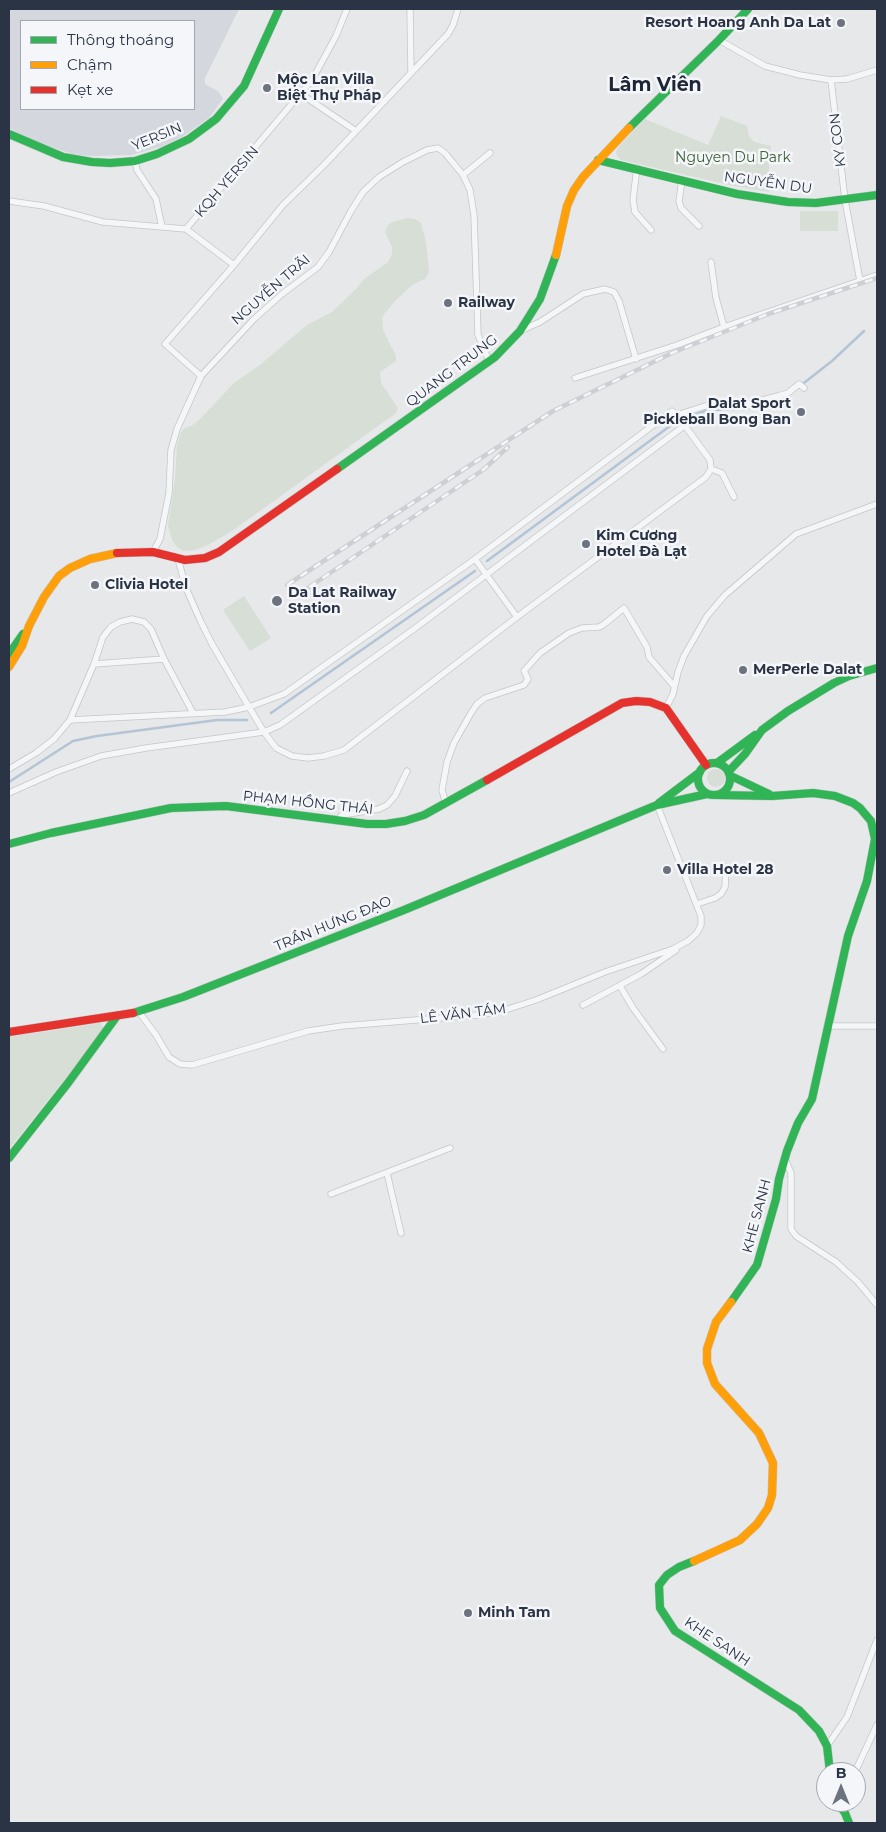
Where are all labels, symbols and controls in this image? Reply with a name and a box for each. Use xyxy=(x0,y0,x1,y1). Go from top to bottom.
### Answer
place label: Resort Hoang Anh Da Lat xyxy=(645,15,831,31)
marker: Resort Hoang Anh Da Lat xyxy=(835,17,847,29)
legend xyxy=(20,20,195,110)
text: Thông thoáng xyxy=(67,30,174,49)
text: Chậm xyxy=(67,55,113,74)
place label: Mộc Lan Villa Biệt Thự Pháp xyxy=(277,72,381,104)
district label: Lâm Viên xyxy=(608,74,702,96)
text: Kẹt xe xyxy=(67,80,113,99)
marker: Mộc Lan Villa Biệt Thự Pháp xyxy=(261,82,273,94)
street label: KY CON xyxy=(826,112,850,168)
street label: YERSIN xyxy=(130,119,184,155)
street label: KQH YERSIN xyxy=(192,143,262,221)
park label: Nguyen Du Park xyxy=(675,150,791,166)
street label: NGUYỄN DU xyxy=(723,168,813,198)
street label: NGUYỄN TRÃI xyxy=(228,251,314,329)
place label: Railway xyxy=(458,295,515,311)
marker: Railway xyxy=(442,297,454,309)
street label: QUANG TRUNG xyxy=(403,331,501,411)
place label: Dalat Sport Pickleball Bong Ban xyxy=(643,396,791,428)
marker: Dalat Sport Pickleball Bong Ban xyxy=(795,406,807,418)
place label: Kim Cương Hotel Đà Lạt xyxy=(596,528,687,560)
marker: Kim Cương Hotel Đà Lạt xyxy=(580,538,592,550)
place label: Clivia Hotel xyxy=(105,577,188,593)
marker: Clivia Hotel xyxy=(89,579,101,591)
place label: Da Lat Railway Station xyxy=(288,585,396,618)
marker: Da Lat Railway Station xyxy=(270,594,284,608)
place label: MerPerle Dalat xyxy=(753,662,862,678)
marker: MerPerle Dalat xyxy=(737,664,749,676)
street label: PHẠM HỒNG THÁI xyxy=(242,788,374,818)
place label: Villa Hotel 28 xyxy=(677,862,773,878)
marker: Villa Hotel 28 xyxy=(661,864,673,876)
street label: TRẦN HƯNG ĐẠO xyxy=(272,893,394,955)
street label: LÊ VĂN TÁM xyxy=(419,1000,507,1028)
street label: KHE SANH xyxy=(739,1177,775,1255)
place label: Minh Tam xyxy=(478,1605,550,1621)
marker: Minh Tam xyxy=(462,1607,474,1619)
street label: KHE SANH xyxy=(681,1614,753,1670)
north arrow xyxy=(816,1762,866,1812)
text: B xyxy=(836,1764,846,1782)

